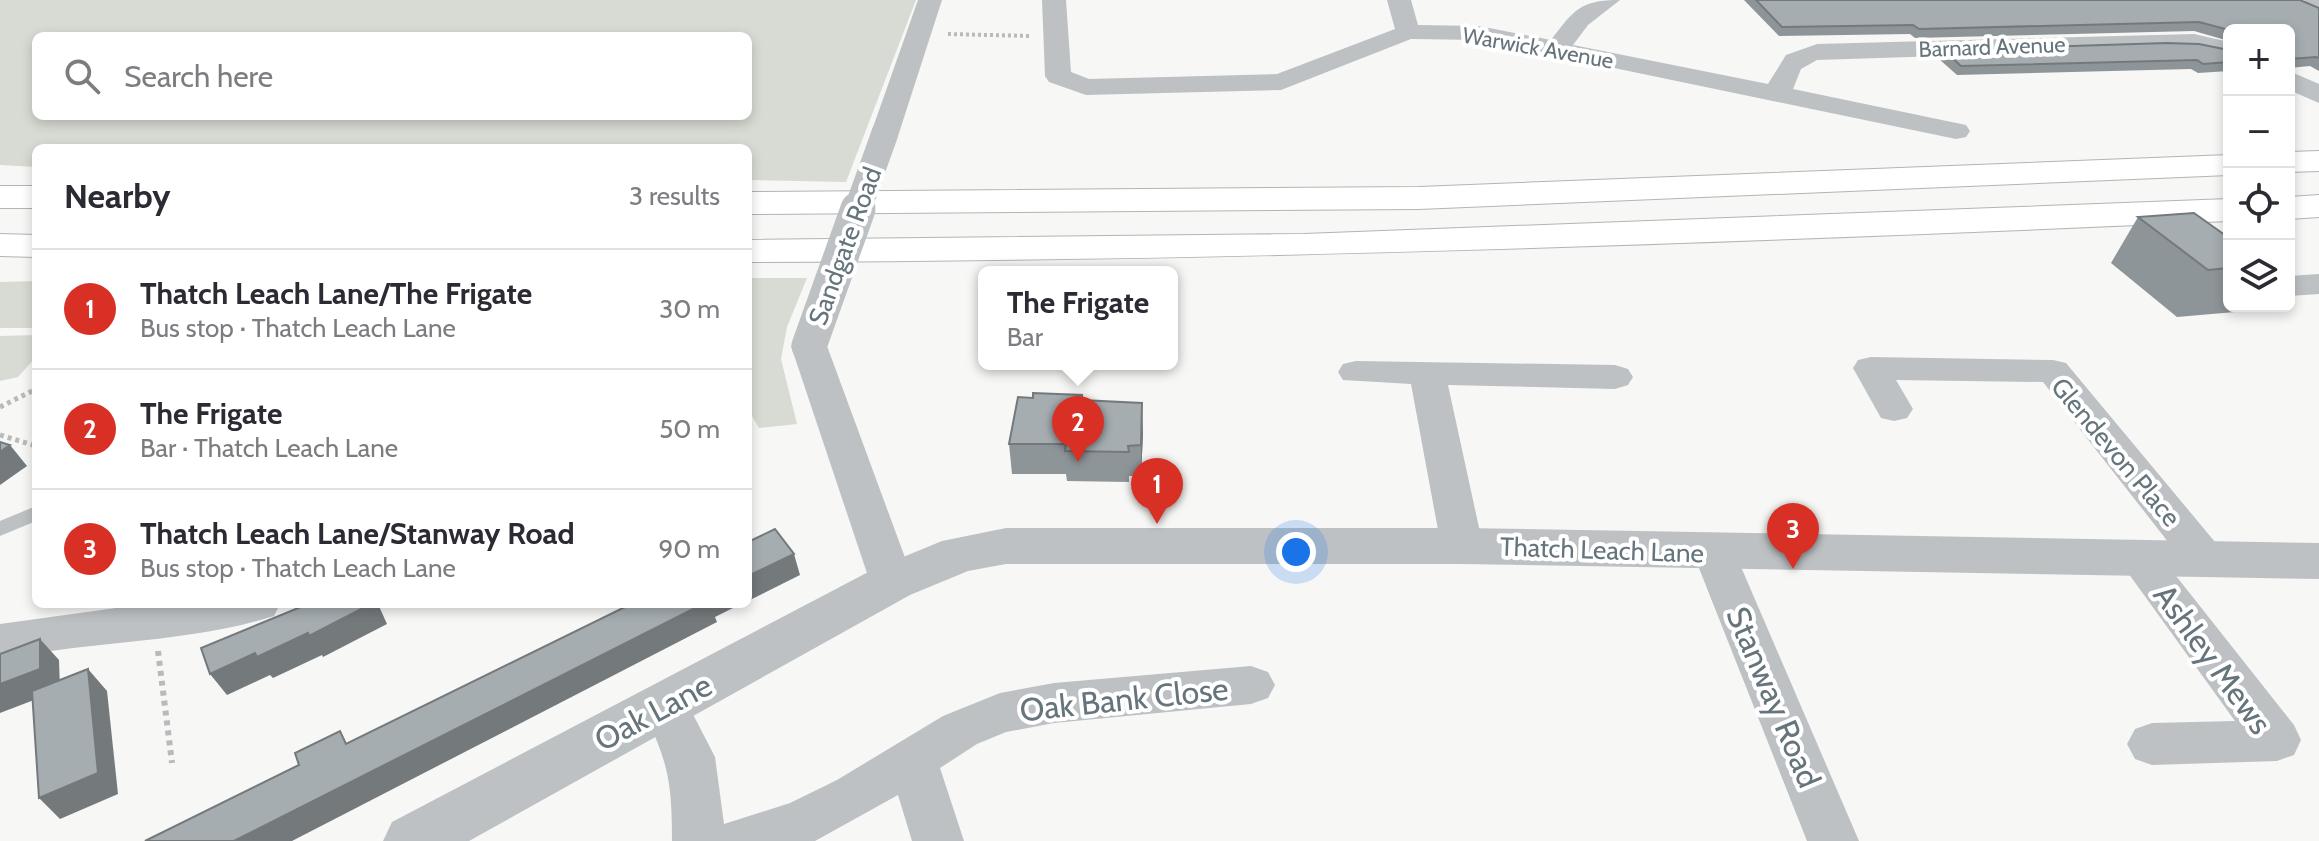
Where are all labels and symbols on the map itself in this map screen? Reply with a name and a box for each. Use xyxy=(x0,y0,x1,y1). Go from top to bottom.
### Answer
street label: Warwick Avenue xyxy=(1461,21,1615,75)
street label: Barnard Avenue xyxy=(1918,31,2066,63)
street label: Sandgate Road xyxy=(802,163,888,329)
street label: Glendevon Place xyxy=(2044,371,2188,533)
pin: 2 xyxy=(1052,396,1104,462)
pin: 1 xyxy=(1131,458,1183,524)
pin: 3 xyxy=(1767,503,1819,569)
street label: Thatch Leach Lane xyxy=(1499,530,1705,570)
your location xyxy=(1276,532,1316,572)
street label: Ashley Mews xyxy=(2146,576,2280,742)
street label: Stanway Road xyxy=(1718,601,1830,793)
street label: Oak Lane xyxy=(588,665,718,759)
street label: Oak Bank Close xyxy=(1018,669,1230,729)

